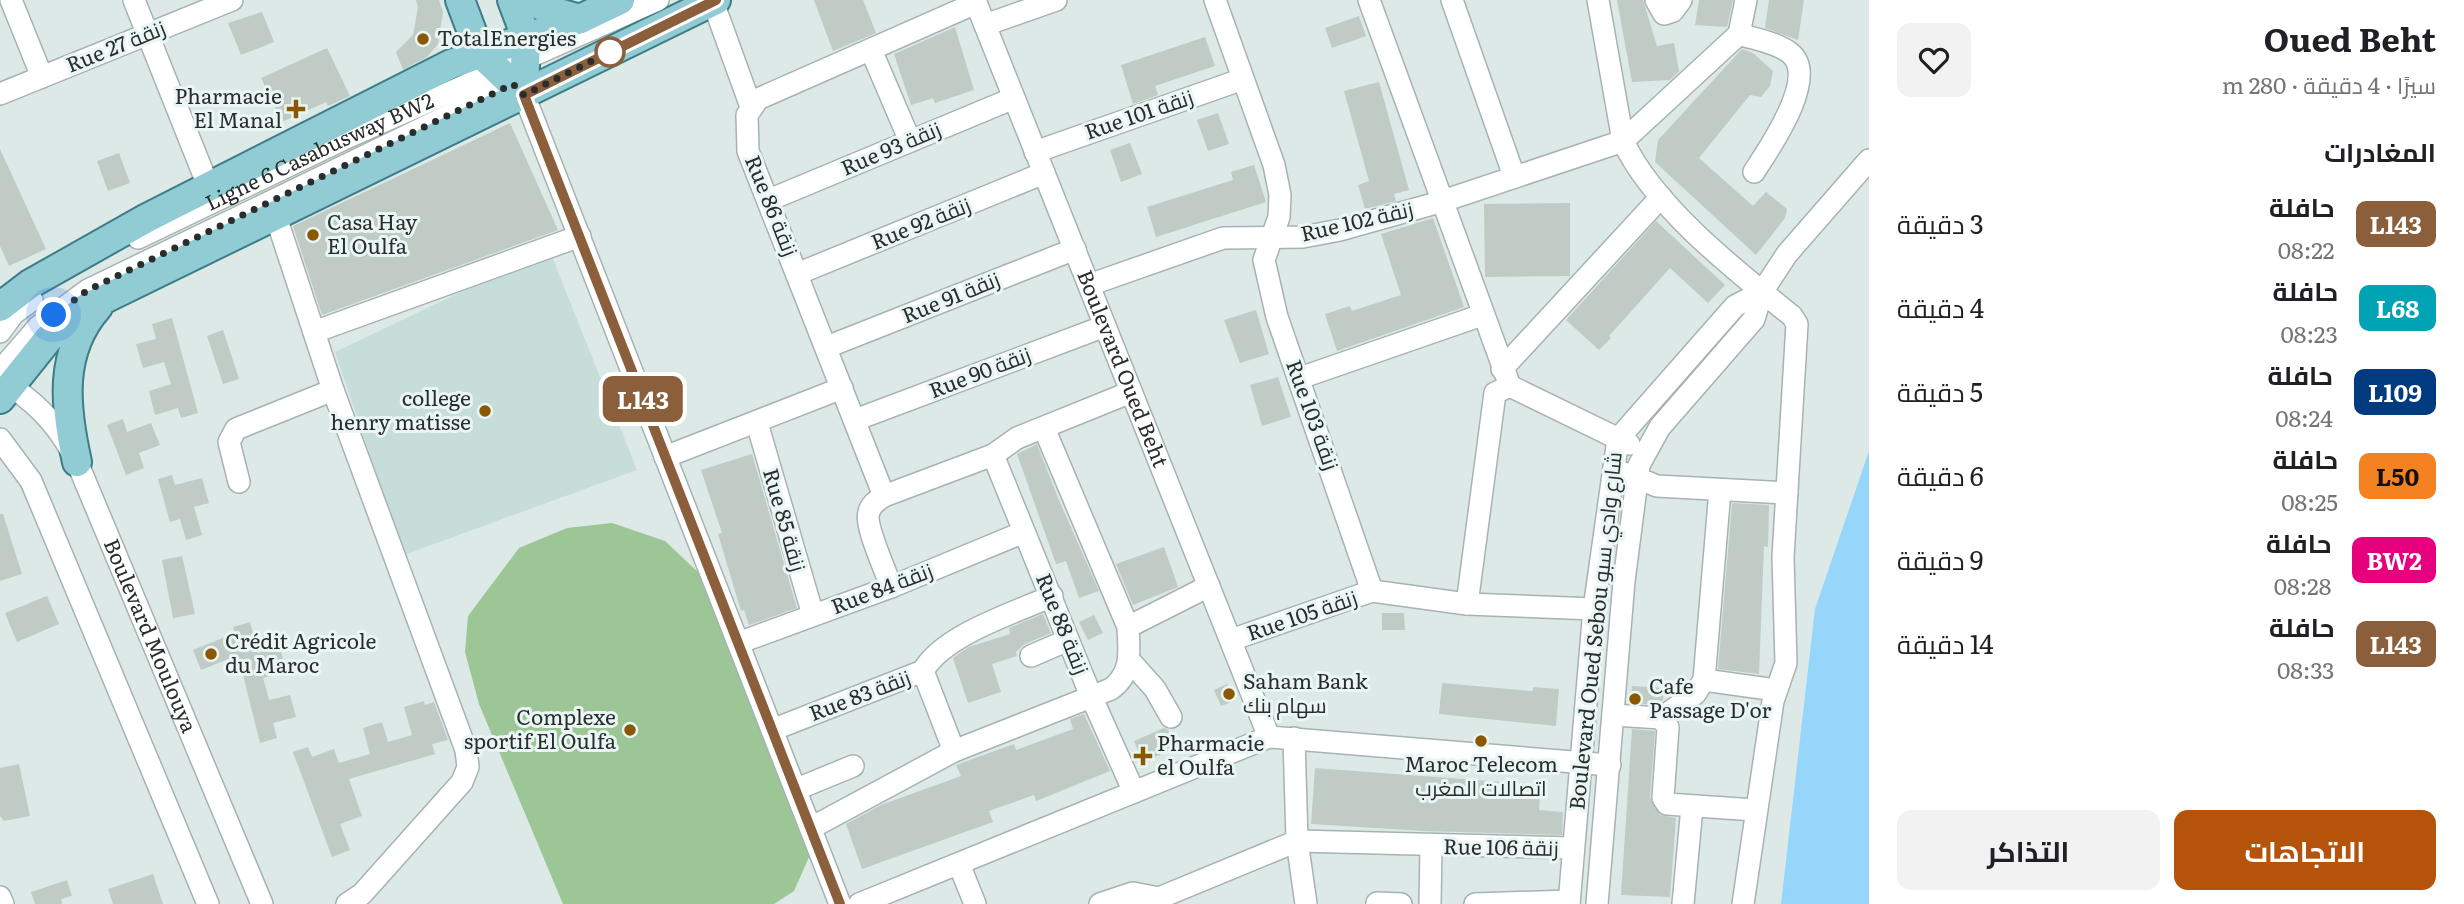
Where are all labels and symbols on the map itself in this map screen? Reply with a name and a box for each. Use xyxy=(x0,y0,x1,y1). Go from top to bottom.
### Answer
street label: Rue 27 زنقة xyxy=(61,11,169,79)
place label: TotalEnergies xyxy=(437,21,576,52)
marker: TotalEnergies xyxy=(415,31,431,47)
unlabelled marker xyxy=(595,37,625,67)
place label: Pharmacie El Manal xyxy=(174,79,282,134)
street label: Rue 101 زنقة xyxy=(1080,80,1197,146)
street label: Ligne 6 Casabusway BW2 xyxy=(199,83,438,217)
marker: Pharmacie El Manal xyxy=(288,101,304,117)
street label: Rue 93 زنقة xyxy=(835,112,945,182)
street label: Rue 86 زنقة xyxy=(739,150,808,260)
street label: Rue 92 زنقة xyxy=(866,188,975,256)
street label: Rue 102 زنقة xyxy=(1297,192,1416,248)
place label: Casa Hay El Oulfa xyxy=(327,205,418,260)
marker: Casa Hay El Oulfa xyxy=(305,227,321,243)
street label: Rue 91 زنقة xyxy=(896,262,1004,329)
street label: Boulevard Oued Beht xyxy=(1071,264,1178,472)
your location xyxy=(36,297,71,332)
street label: Rue 90 زنقة xyxy=(924,337,1034,404)
street label: Rue 103 زنقة xyxy=(1280,355,1349,474)
line badge: L143 xyxy=(594,376,692,422)
place label: college henry matisse xyxy=(330,381,471,436)
marker: college henry matisse xyxy=(477,403,493,419)
street label: Boulevard Oued Sebou شارع وادي سبو xyxy=(1559,450,1631,812)
street label: Rue 85 زنقة xyxy=(757,464,816,574)
street label: Boulevard Moulouya xyxy=(98,533,207,737)
street label: Rue 84 زنقة xyxy=(826,553,936,620)
street label: Rue 88 زنقة xyxy=(1030,568,1099,678)
street label: Rue 105 زنقة xyxy=(1242,580,1361,647)
place label: Crédit Agricole du Maroc xyxy=(225,624,376,679)
marker: Crédit Agricole du Maroc xyxy=(203,646,219,662)
street label: Rue 83 زنقة xyxy=(804,660,914,727)
place label: Saham Bank سهام بنك xyxy=(1243,664,1368,720)
place label: Cafe Passage D'or xyxy=(1649,669,1771,724)
marker: Saham Bank سهام بنك xyxy=(1221,686,1237,702)
marker: Cafe Passage D'or xyxy=(1627,691,1643,707)
place label: Complexe sportif El Oulfa xyxy=(464,700,617,755)
marker: Complexe sportif El Oulfa xyxy=(622,722,638,738)
place label: Pharmacie el Oulfa xyxy=(1157,726,1265,781)
marker: Maroc Telecom اتصالات المغرب xyxy=(1473,733,1489,749)
place label: Maroc Telecom اتصالات المغرب xyxy=(1404,747,1558,802)
marker: Pharmacie el Oulfa xyxy=(1135,748,1151,764)
street label: Rue 106 زنقة xyxy=(1443,829,1559,862)

